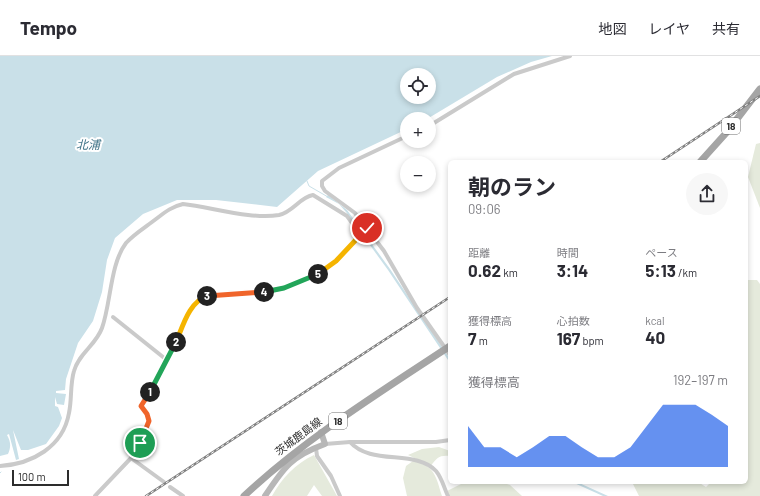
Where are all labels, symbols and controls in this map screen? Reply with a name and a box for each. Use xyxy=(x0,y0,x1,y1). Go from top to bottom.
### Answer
text: Tempo xyxy=(20,16,77,39)
text: 地図 xyxy=(598,20,626,37)
text: レイヤ xyxy=(648,20,690,37)
text: 共有 xyxy=(712,20,740,37)
map controls xyxy=(400,68,436,192)
button: locate xyxy=(400,68,436,104)
button: + xyxy=(400,112,436,148)
road number: 18 xyxy=(722,118,740,134)
water label: 北浦 xyxy=(76,137,102,151)
button: − xyxy=(400,156,436,192)
text: 朝のラン xyxy=(468,173,556,199)
button: share xyxy=(686,173,728,215)
text: 09:06 xyxy=(468,201,501,217)
pin xyxy=(350,211,384,245)
icon: check xyxy=(356,217,378,239)
text: 距離 xyxy=(468,246,490,259)
text: 時間 xyxy=(557,246,579,259)
text: ペース xyxy=(645,246,678,259)
text: 0.62 xyxy=(468,260,501,280)
text: 3:14 xyxy=(557,260,588,280)
text: 5:13 xyxy=(645,260,676,280)
pin: 5 xyxy=(308,264,328,284)
text: km xyxy=(501,266,518,279)
text: /km xyxy=(676,266,697,279)
text: 5 xyxy=(315,267,321,280)
pin: 4 xyxy=(254,282,274,302)
text: 4 xyxy=(261,285,267,298)
pin: 3 xyxy=(197,286,217,306)
text: 3 xyxy=(204,289,210,302)
text: 獲得標高 xyxy=(468,314,512,327)
text: 心拍数 xyxy=(557,314,590,327)
text: kcal xyxy=(645,314,665,327)
text: 40 xyxy=(645,327,665,347)
text: 7 xyxy=(468,328,476,348)
text: 167 xyxy=(557,328,580,348)
pin: 2 xyxy=(166,332,186,352)
text: m xyxy=(476,334,488,347)
text: bpm xyxy=(580,334,604,347)
text: 2 xyxy=(173,335,179,348)
text: 192–197 m xyxy=(673,372,728,388)
text: 獲得標高 xyxy=(468,374,520,390)
pin: 1 xyxy=(140,382,160,402)
text: 1 xyxy=(148,385,152,398)
road number: 18 xyxy=(329,413,347,429)
street label: 茨城鹿島線 xyxy=(272,414,324,458)
pin xyxy=(123,426,157,460)
icon: arrive xyxy=(129,432,151,454)
scale bar xyxy=(12,468,69,487)
text: 100 m xyxy=(18,470,46,483)

